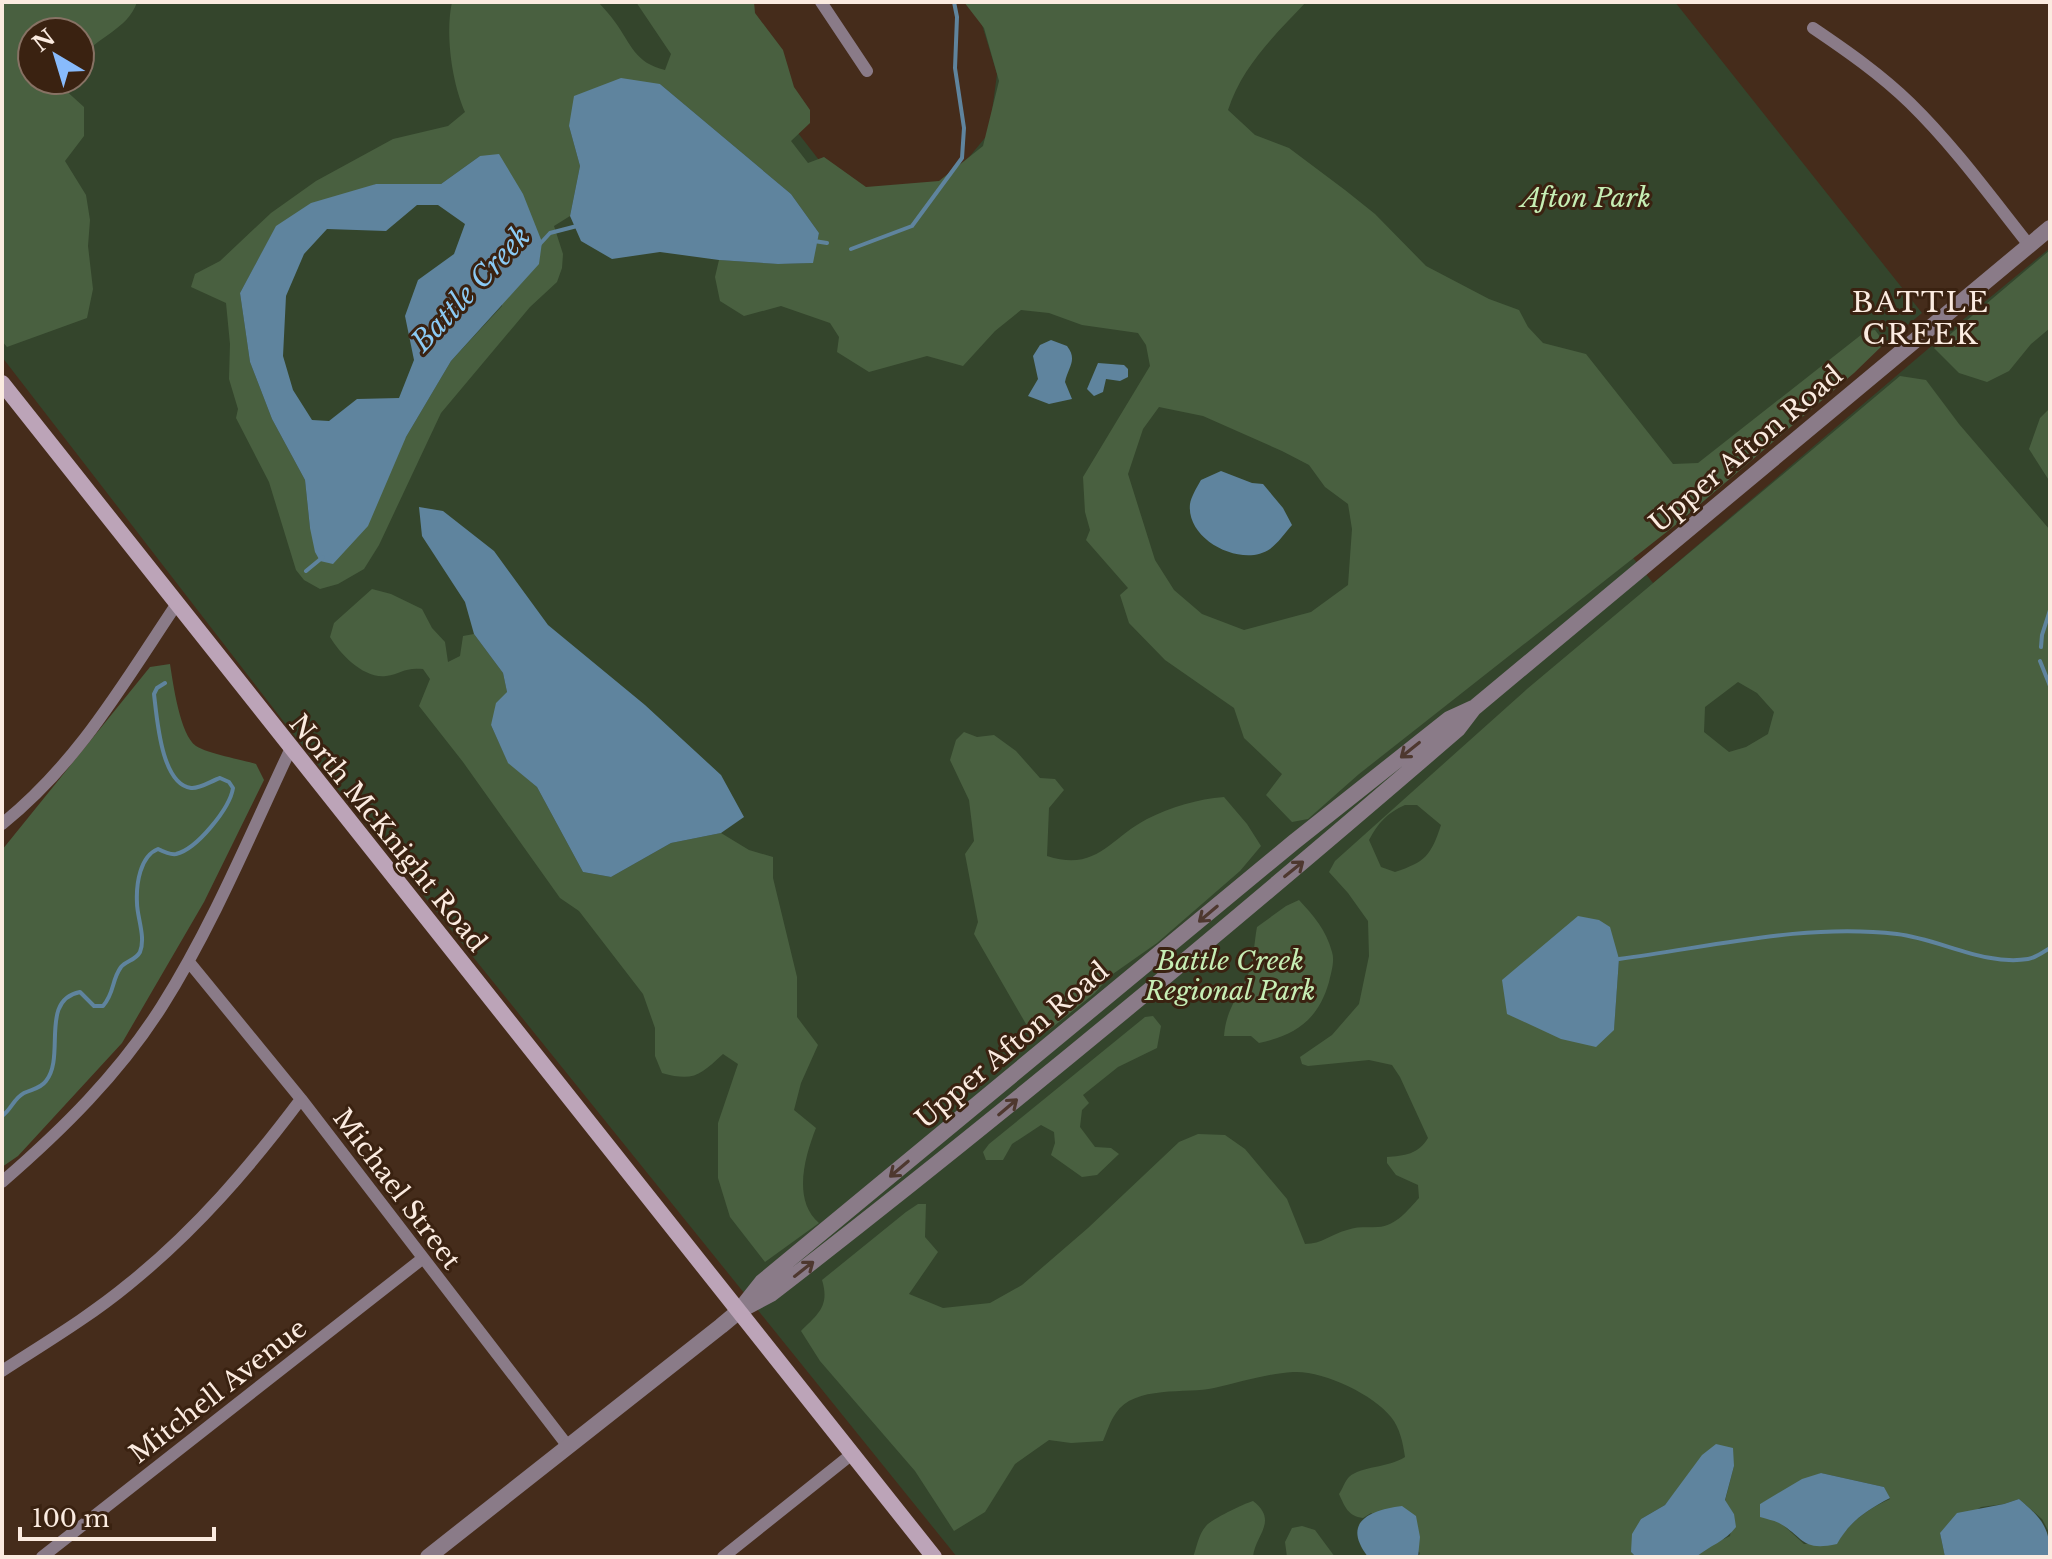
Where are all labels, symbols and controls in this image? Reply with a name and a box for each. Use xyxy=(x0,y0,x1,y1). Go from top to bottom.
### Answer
north arrow xyxy=(16,16,96,96)
text: N xyxy=(28,23,61,58)
park label: Afton Park xyxy=(1518,182,1651,214)
water label: Battle Creek xyxy=(403,219,538,360)
district label: BATTLE CREEK xyxy=(1852,285,1990,352)
street label: Upper Afton Road xyxy=(1643,359,1849,539)
street label: North McKnight Road xyxy=(282,708,494,958)
one-way arrow xyxy=(1400,741,1421,759)
one-way arrow xyxy=(1283,860,1304,878)
one-way arrow xyxy=(1198,905,1219,923)
park label: Battle Creek Regional Park xyxy=(1144,945,1315,1007)
street label: Upper Afton Road xyxy=(909,955,1115,1135)
one-way arrow xyxy=(997,1098,1018,1116)
street label: Michael Street xyxy=(326,1103,468,1276)
one-way arrow xyxy=(890,1160,910,1178)
one-way arrow xyxy=(793,1260,814,1277)
street label: Mitchell Avenue xyxy=(123,1312,313,1470)
scale bar xyxy=(20,1491,214,1541)
text: 100 m xyxy=(32,1504,110,1533)

